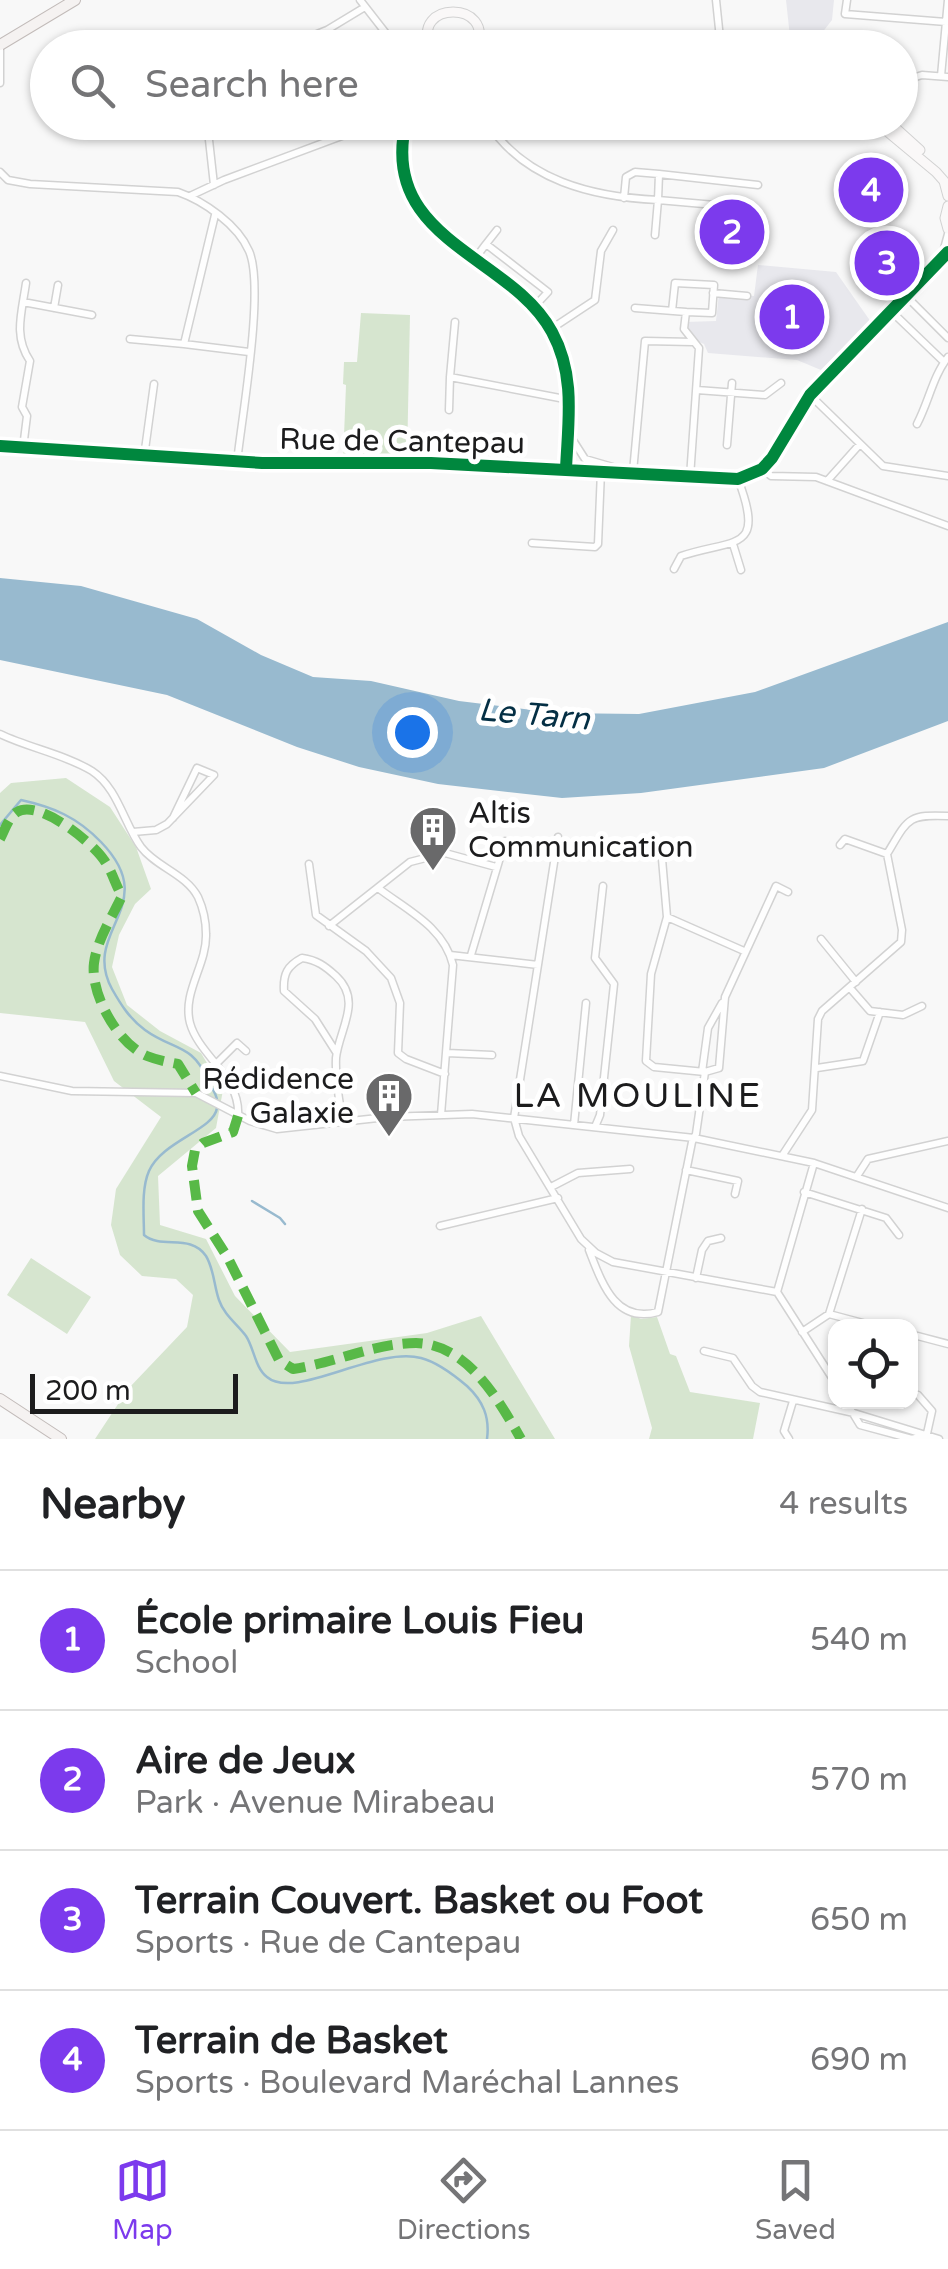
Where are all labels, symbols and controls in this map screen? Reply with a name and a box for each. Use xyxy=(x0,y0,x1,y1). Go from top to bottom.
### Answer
search box xyxy=(30,30,918,140)
icon: search xyxy=(65,58,120,113)
text: Search here xyxy=(145,62,359,108)
pin: 4 xyxy=(838,152,904,228)
pin: 2 xyxy=(700,194,764,270)
pin: 3 xyxy=(854,226,920,300)
pin: 1 xyxy=(760,280,824,354)
street label: Rue de Cantepau xyxy=(279,421,525,462)
water label: Le Tarn xyxy=(477,691,593,739)
your location xyxy=(387,707,438,758)
place label: Altis Communication xyxy=(468,795,694,866)
building icon: Altis Communication xyxy=(407,804,459,872)
place label: Rédidence Galaxie xyxy=(202,1061,354,1132)
building icon: Rédidence Galaxie xyxy=(363,1070,415,1138)
district label: LA MOULINE xyxy=(513,1075,763,1117)
map controls xyxy=(828,1319,918,1409)
button: locate xyxy=(828,1319,918,1409)
scale bar xyxy=(30,1369,238,1414)
text: 200 m xyxy=(45,1374,131,1408)
text: Nearby xyxy=(40,1479,185,1530)
text: 4 results xyxy=(779,1485,908,1523)
text: École primaire Louis Fieu xyxy=(135,1598,584,1644)
text: 1 xyxy=(62,1621,83,1659)
text: 540 m xyxy=(810,1621,908,1659)
text: School xyxy=(135,1644,238,1682)
text: Aire de Jeux xyxy=(135,1738,356,1784)
text: 2 xyxy=(62,1761,83,1799)
text: 570 m xyxy=(810,1761,908,1799)
text: Park · Avenue Mirabeau xyxy=(135,1784,496,1822)
text: Terrain Couvert. Basket ou Foot xyxy=(135,1878,703,1924)
text: 3 xyxy=(62,1901,83,1939)
text: 650 m xyxy=(810,1901,908,1939)
text: Sports · Rue de Cantepau xyxy=(135,1924,521,1962)
text: Terrain de Basket xyxy=(135,2018,448,2064)
text: 4 xyxy=(62,2041,83,2079)
text: 690 m xyxy=(810,2041,908,2079)
text: Sports · Boulevard Maréchal Lannes xyxy=(135,2064,679,2102)
tab: Map xyxy=(112,2153,173,2247)
tab: Directions xyxy=(397,2153,531,2247)
tab: Saved xyxy=(755,2153,836,2247)

